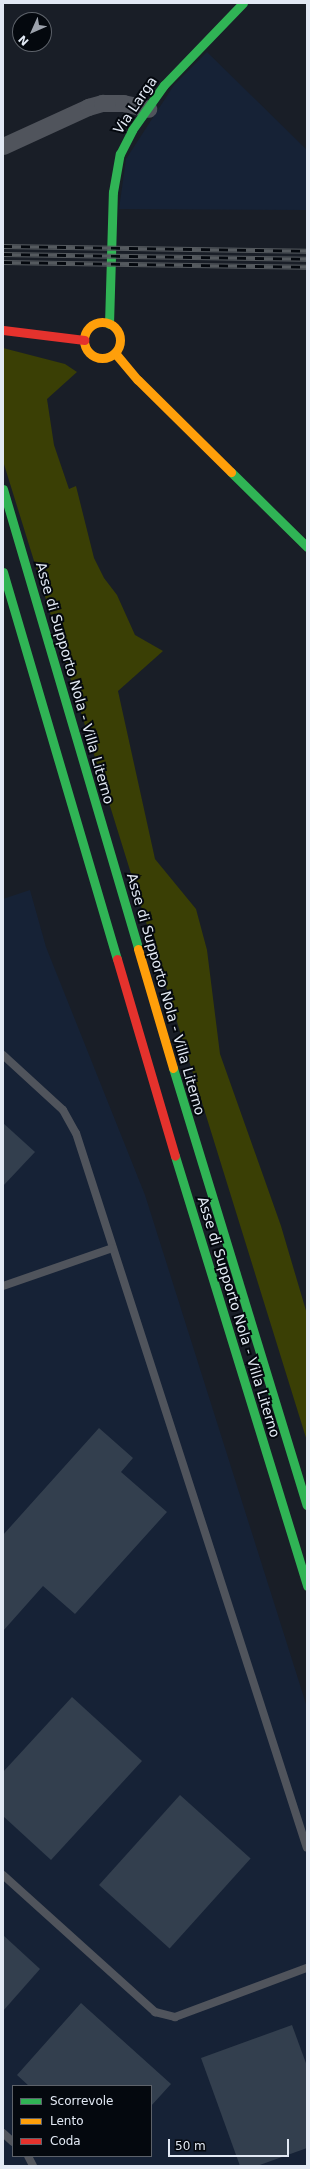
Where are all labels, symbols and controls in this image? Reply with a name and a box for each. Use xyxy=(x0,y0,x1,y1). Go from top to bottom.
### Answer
north arrow xyxy=(12,12,52,52)
text: N xyxy=(16,32,32,48)
street label: Via Larga xyxy=(110,73,160,137)
street label: Asse di Supporto Nola - Villa Literno xyxy=(32,560,118,806)
street label: Asse di Supporto Nola - Villa Literno xyxy=(123,871,209,1117)
street label: Asse di Supporto Nola - Villa Literno xyxy=(194,1195,284,1439)
legend xyxy=(12,2085,152,2157)
text: Scorrevole xyxy=(50,2094,114,2108)
text: Lento xyxy=(50,2114,84,2128)
scale bar xyxy=(170,2131,291,2157)
text: Coda xyxy=(50,2134,81,2148)
text: 50 m xyxy=(175,2139,206,2153)

